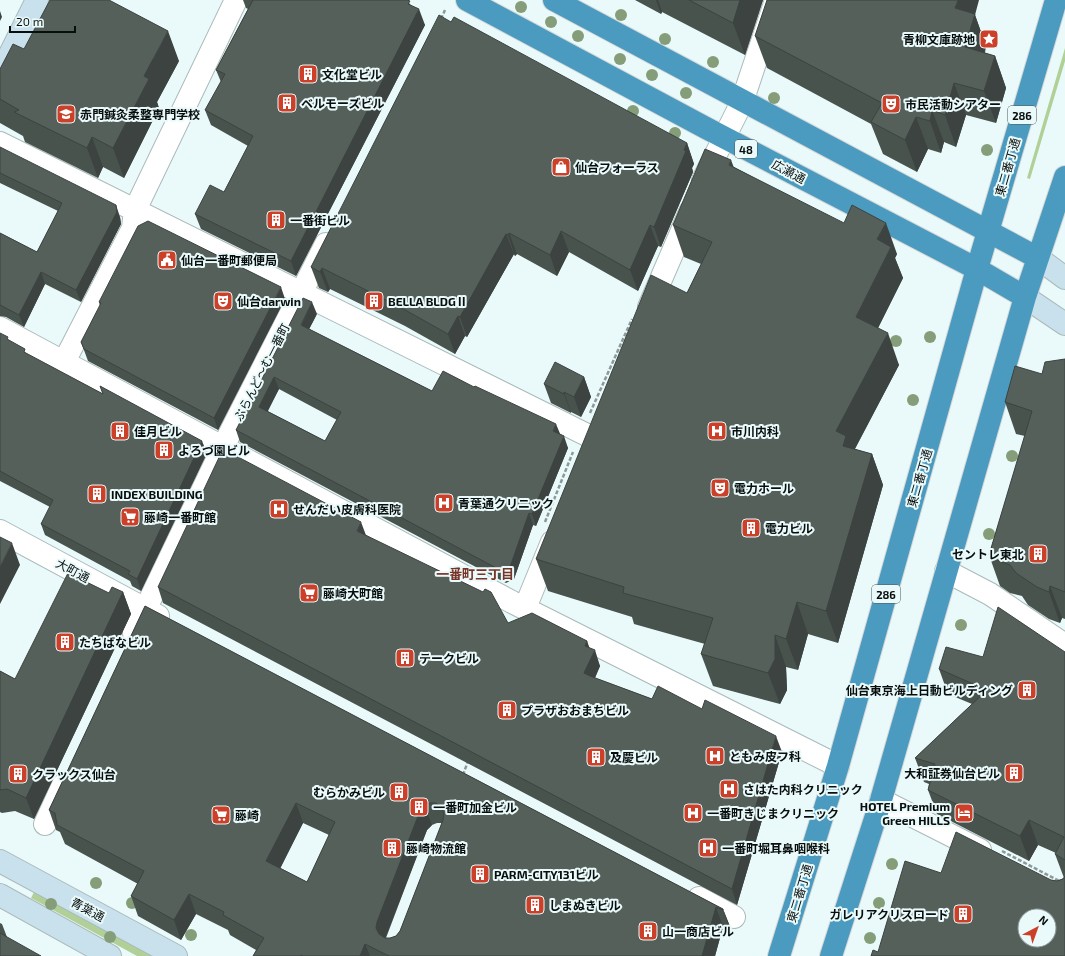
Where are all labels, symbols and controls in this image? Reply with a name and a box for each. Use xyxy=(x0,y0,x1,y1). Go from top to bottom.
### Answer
scale bar xyxy=(10,8,75,34)
text: 20 m xyxy=(16,14,43,28)
place icon: 青柳文庫跡地 xyxy=(978,28,1000,50)
place label: 青柳文庫跡地 xyxy=(903,32,975,46)
building icon: 文化堂ビル xyxy=(297,63,319,85)
place label: 文化堂ビル xyxy=(322,67,382,81)
building icon: ベルモーズビル xyxy=(276,92,298,114)
theatre icon: 市民活動シアター xyxy=(880,93,902,115)
place label: ベルモーズビル xyxy=(301,96,384,110)
place label: 市民活動シアター xyxy=(905,97,1001,111)
school or university icon: 赤門鍼灸柔整専門学校 xyxy=(55,103,77,125)
road number: 286 xyxy=(1008,106,1036,124)
place label: 赤門鍼灸柔整専門学校 xyxy=(80,107,200,121)
street label: 東二番丁通 xyxy=(992,136,1022,198)
road number: 48 xyxy=(735,140,757,158)
shop icon: 仙台フォーラス xyxy=(550,156,572,178)
street label: 広瀬通 xyxy=(770,156,808,186)
place label: 仙台フォーラス xyxy=(575,160,659,174)
building icon: 一番街ビル xyxy=(265,209,287,231)
place label: 一番街ビル xyxy=(290,213,350,227)
public building icon: 仙台一番町郵便局 xyxy=(156,249,178,271)
place label: 仙台一番町郵便局 xyxy=(181,253,277,267)
theatre icon: 仙台darwin xyxy=(212,290,234,312)
building icon: BELLA BLDGⅡ xyxy=(363,290,385,312)
place label: 仙台darwin xyxy=(237,294,301,308)
place label: BELLA BLDGⅡ xyxy=(388,294,468,308)
street label: ぶらんど～む一番町 xyxy=(230,321,292,423)
building icon: 佳月ビル xyxy=(109,420,131,442)
hospital icon: 市川内科 xyxy=(706,420,728,442)
place label: 佳月ビル xyxy=(134,424,182,438)
place label: 市川内科 xyxy=(731,424,779,438)
building icon: よろづ園ビル xyxy=(153,439,175,461)
place label: よろづ園ビル xyxy=(178,443,250,457)
street label: 東二番丁通 xyxy=(904,447,934,509)
theatre icon: 電力ホール xyxy=(709,477,731,499)
place label: 電力ホール xyxy=(734,481,794,495)
building icon: INDEX BUILDING xyxy=(86,483,108,505)
place label: INDEX BUILDING xyxy=(111,487,203,501)
hospital icon: 青葉通クリニック xyxy=(433,492,455,514)
place label: 青葉通クリニック xyxy=(458,496,554,510)
hospital icon: せんだい皮膚科医院 xyxy=(268,498,290,520)
place label: せんだい皮膚科医院 xyxy=(293,502,401,516)
supermarket icon: 藤崎一番町館 xyxy=(119,506,141,528)
place label: 藤崎一番町館 xyxy=(144,510,216,524)
building icon: 電力ビル xyxy=(740,517,762,539)
place label: 電力ビル xyxy=(765,521,813,535)
building icon: セントレ東北 xyxy=(1027,543,1049,565)
place label: セントレ東北 xyxy=(952,547,1024,561)
street label: 大町通 xyxy=(54,555,92,585)
district label: 一番町三丁目 xyxy=(436,566,514,582)
supermarket icon: 藤崎大町館 xyxy=(298,582,320,604)
road number: 286 xyxy=(872,585,900,603)
place label: 藤崎大町館 xyxy=(323,586,383,600)
building icon: たちばなビル xyxy=(54,631,76,653)
place label: たちばなビル xyxy=(79,635,151,649)
building icon: テークビル xyxy=(394,647,416,669)
place label: テークビル xyxy=(419,651,479,665)
building icon: 仙台東京海上日動ビルディング xyxy=(1016,679,1038,701)
place label: 仙台東京海上日動ビルディング xyxy=(846,683,1013,697)
building icon: プラザおおまちビル xyxy=(496,699,518,721)
place label: プラザおおまちビル xyxy=(521,703,629,717)
hospital icon: ともみ皮フ科 xyxy=(704,745,726,767)
building icon: 及慶ビル xyxy=(585,746,607,768)
place label: ともみ皮フ科 xyxy=(729,749,801,763)
place label: 及慶ビル xyxy=(610,750,658,764)
building icon: 大和証券仙台ビル xyxy=(1003,762,1025,784)
building icon: クラックス仙台 xyxy=(7,763,29,785)
place label: 大和証券仙台ビル xyxy=(904,766,1000,780)
place label: クラックス仙台 xyxy=(32,767,116,781)
hospital icon: さはた内科クリニック xyxy=(718,778,740,800)
building icon: むらかみビル xyxy=(388,781,410,803)
place label: さはた内科クリニック xyxy=(743,782,863,796)
place label: むらかみビル xyxy=(313,785,385,799)
building icon: 一番町加金ビル xyxy=(408,796,430,818)
place label: HOTEL Premium Green HILLS xyxy=(860,799,950,827)
place label: 一番町加金ビル xyxy=(433,800,517,814)
hospital icon: 一番町きじまクリニック xyxy=(682,802,704,824)
hotel icon: HOTEL Premium Green HILLS xyxy=(953,802,975,824)
supermarket icon: 藤崎 xyxy=(210,804,232,826)
place label: 一番町きじまクリニック xyxy=(707,806,839,820)
place label: 藤崎 xyxy=(235,808,259,822)
building icon: 藤崎物流館 xyxy=(381,837,403,859)
hospital icon: 一番町堀耳鼻咽喉科 xyxy=(697,837,719,859)
place label: 藤崎物流館 xyxy=(406,841,466,855)
place label: 一番町堀耳鼻咽喉科 xyxy=(722,841,830,855)
street label: 東二番丁通 xyxy=(784,862,814,924)
building icon: PARM-CITY131ビル xyxy=(469,863,491,885)
place label: PARM-CITY131ビル xyxy=(494,867,599,881)
street label: 青葉通 xyxy=(69,894,107,924)
building icon: しまぬきビル xyxy=(524,894,546,916)
place label: しまぬきビル xyxy=(549,898,621,912)
building icon: ガレリアクリスロード xyxy=(952,903,974,925)
place label: ガレリアクリスロード xyxy=(830,907,949,921)
north arrow xyxy=(1017,908,1057,948)
text: N xyxy=(1037,913,1051,928)
building icon: 山一商店ビル xyxy=(637,920,659,942)
place label: 山一商店ビル xyxy=(662,924,734,938)

